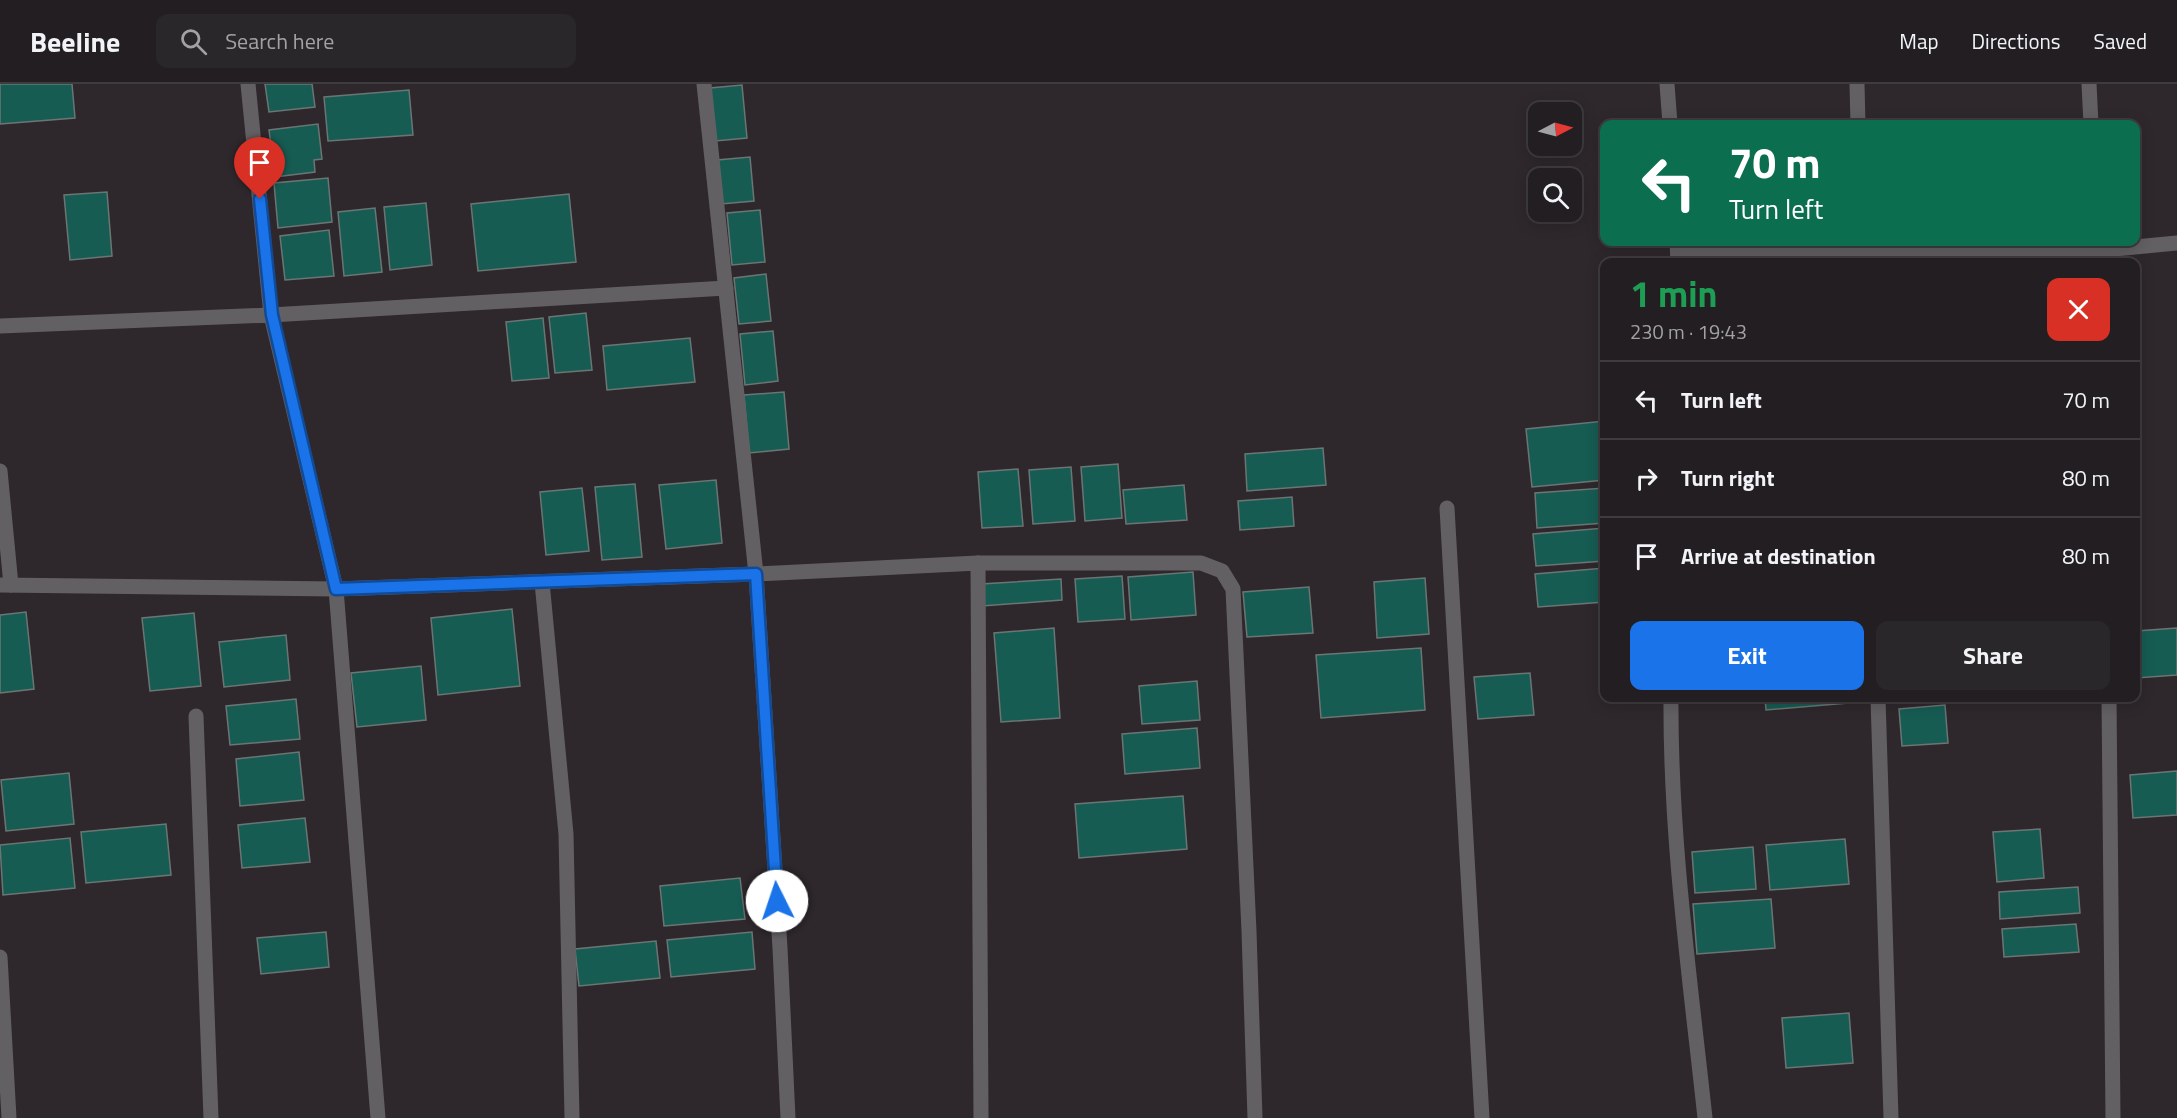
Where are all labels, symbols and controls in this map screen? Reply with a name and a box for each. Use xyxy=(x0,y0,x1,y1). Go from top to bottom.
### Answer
search box xyxy=(156,14,576,68)
text: Beeline xyxy=(30,20,120,63)
text: Search here xyxy=(225,24,334,58)
icon: search xyxy=(177,25,210,58)
text: Map xyxy=(1899,25,1939,57)
text: Directions xyxy=(1972,25,2061,57)
text: Saved xyxy=(2094,25,2147,57)
north arrow xyxy=(1528,102,1582,156)
map controls xyxy=(1528,102,1582,222)
text: 70 m xyxy=(1729,130,1821,194)
pin xyxy=(234,137,285,199)
icon: left xyxy=(1630,144,1708,222)
icon: arrive xyxy=(243,146,276,179)
button: search xyxy=(1528,168,1582,222)
text: Turn left xyxy=(1729,188,1823,229)
text: 1 min xyxy=(1630,266,1717,321)
button: close xyxy=(2047,278,2110,341)
text: 230 m · 19:43 xyxy=(1630,316,1747,347)
text: Turn left xyxy=(1681,383,1762,417)
text: 70 m xyxy=(2062,383,2110,417)
icon: left xyxy=(1630,384,1663,417)
text: Turn right xyxy=(1681,461,1775,495)
text: 80 m xyxy=(2062,461,2110,495)
icon: right xyxy=(1630,462,1663,495)
text: Arrive at destination xyxy=(1681,539,1876,573)
text: 80 m xyxy=(2062,539,2110,573)
icon: arrive xyxy=(1630,540,1663,573)
button: Exit xyxy=(1630,621,1864,690)
button: Share xyxy=(1876,621,2110,690)
position arrow xyxy=(745,869,809,933)

